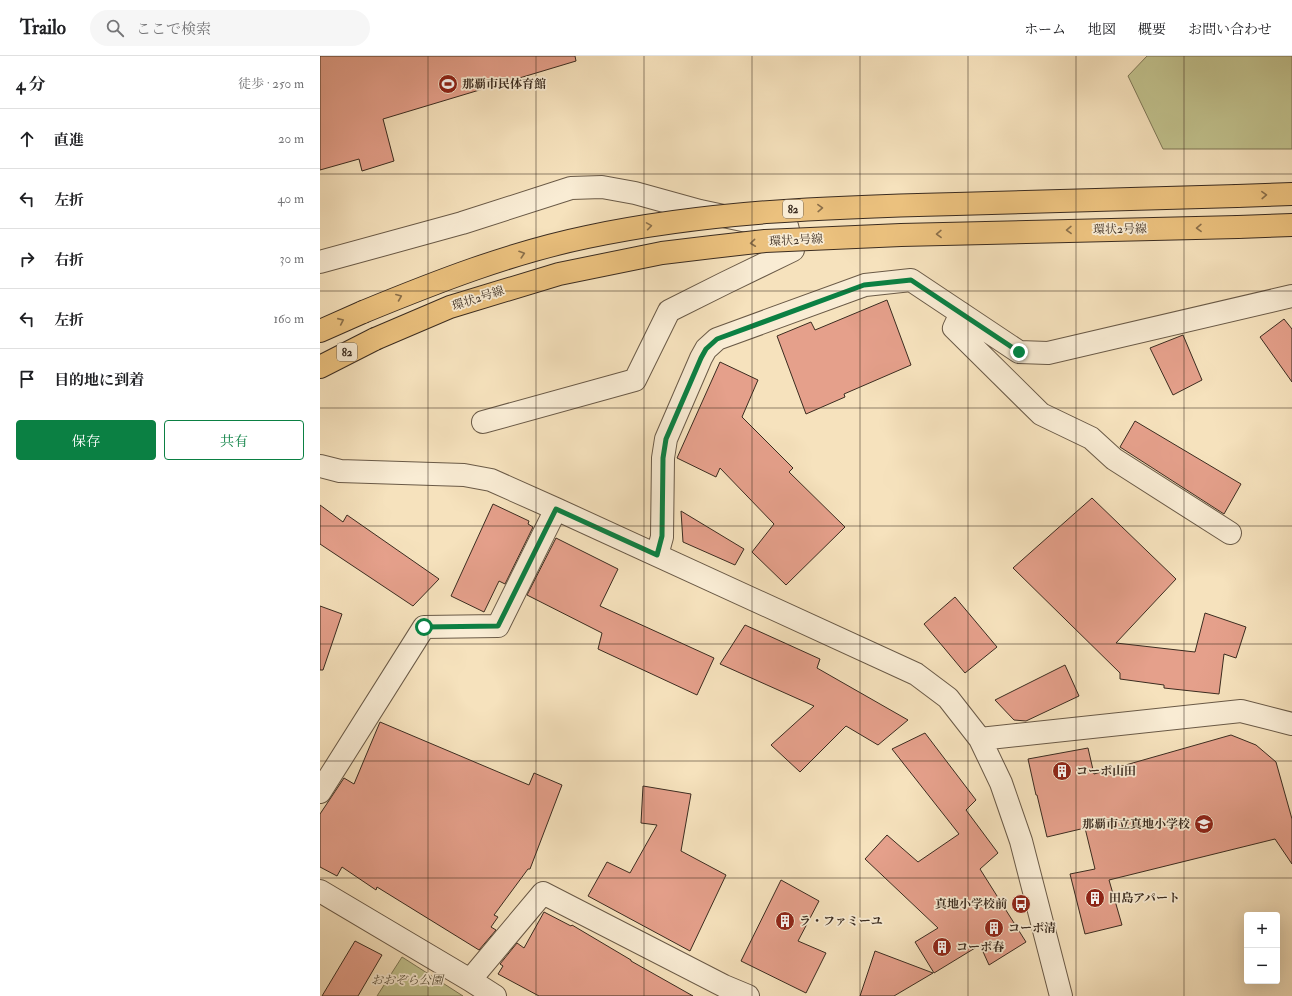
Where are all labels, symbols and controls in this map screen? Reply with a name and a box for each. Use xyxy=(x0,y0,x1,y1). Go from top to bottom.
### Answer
search box xyxy=(90,10,370,46)
text: Trailo xyxy=(20,16,66,40)
icon: search xyxy=(104,17,126,39)
text: ここで検索 xyxy=(136,20,211,39)
text: ホーム xyxy=(1024,21,1066,38)
text: 地図 xyxy=(1088,21,1116,38)
text: 概要 xyxy=(1138,21,1166,38)
text: お問い合わせ xyxy=(1188,21,1272,38)
sports icon: 那覇市民体育館 xyxy=(437,73,459,95)
text: 4 分 xyxy=(16,74,46,95)
text: 徒歩 · 250 m xyxy=(238,76,304,92)
place label: 那覇市民体育館 xyxy=(462,77,546,92)
icon: ahead xyxy=(16,128,38,150)
text: 直進 xyxy=(54,131,84,150)
text: 20 m xyxy=(278,131,304,147)
icon: left xyxy=(16,188,38,210)
text: 左折 xyxy=(54,191,84,210)
text: 40 m xyxy=(278,191,304,207)
one-way arrow xyxy=(1261,191,1267,199)
road number: 82 xyxy=(783,200,803,218)
one-way arrow xyxy=(817,204,823,213)
one-way arrow xyxy=(645,222,652,230)
street label: 環状2号線 xyxy=(1093,222,1147,237)
one-way arrow xyxy=(1196,223,1202,232)
one-way arrow xyxy=(1066,226,1072,235)
one-way arrow xyxy=(936,229,942,238)
street label: 環状2号線 xyxy=(769,232,823,249)
one-way arrow xyxy=(750,238,756,247)
icon: right xyxy=(16,248,38,270)
one-way arrow xyxy=(518,250,525,259)
text: 右折 xyxy=(54,251,84,270)
text: 30 m xyxy=(280,251,304,267)
street label: 環状2号線 xyxy=(450,283,506,314)
one-way arrow xyxy=(396,294,403,302)
icon: left xyxy=(16,308,38,330)
text: 左折 xyxy=(54,311,84,330)
text: 160 m xyxy=(273,311,304,327)
one-way arrow xyxy=(337,318,345,326)
road number: 82 xyxy=(337,343,357,361)
route end xyxy=(1010,343,1028,361)
icon: arrive xyxy=(16,368,38,390)
text: 目的地に到着 xyxy=(54,371,144,390)
button: 保存 xyxy=(16,420,156,460)
button: 共有 xyxy=(164,420,304,460)
route start xyxy=(415,618,433,636)
building icon: コーポ山田 xyxy=(1051,760,1073,782)
place label: コーポ山田 xyxy=(1076,764,1136,779)
school or university icon: 那覇市立真地小学校 xyxy=(1193,813,1215,835)
place label: 那覇市立真地小学校 xyxy=(1082,817,1190,832)
building icon: 田島アパート xyxy=(1084,887,1106,909)
place label: 田島アパート xyxy=(1109,891,1180,906)
bus stop icon: 真地小学校前 xyxy=(1010,893,1032,915)
place label: 真地小学校前 xyxy=(935,897,1007,912)
building icon: ラ・ファミーユ xyxy=(774,910,796,932)
map controls xyxy=(1244,912,1280,984)
button: + xyxy=(1244,912,1280,948)
place label: ラ・ファミーユ xyxy=(799,914,883,929)
building icon: コーポ清 xyxy=(983,917,1005,939)
place label: コーポ清 xyxy=(1008,921,1056,936)
building icon: コーポ春 xyxy=(931,936,953,958)
place label: コーポ春 xyxy=(956,940,1005,955)
button: − xyxy=(1244,948,1280,984)
park label: おおぞら公園 xyxy=(371,973,445,988)

